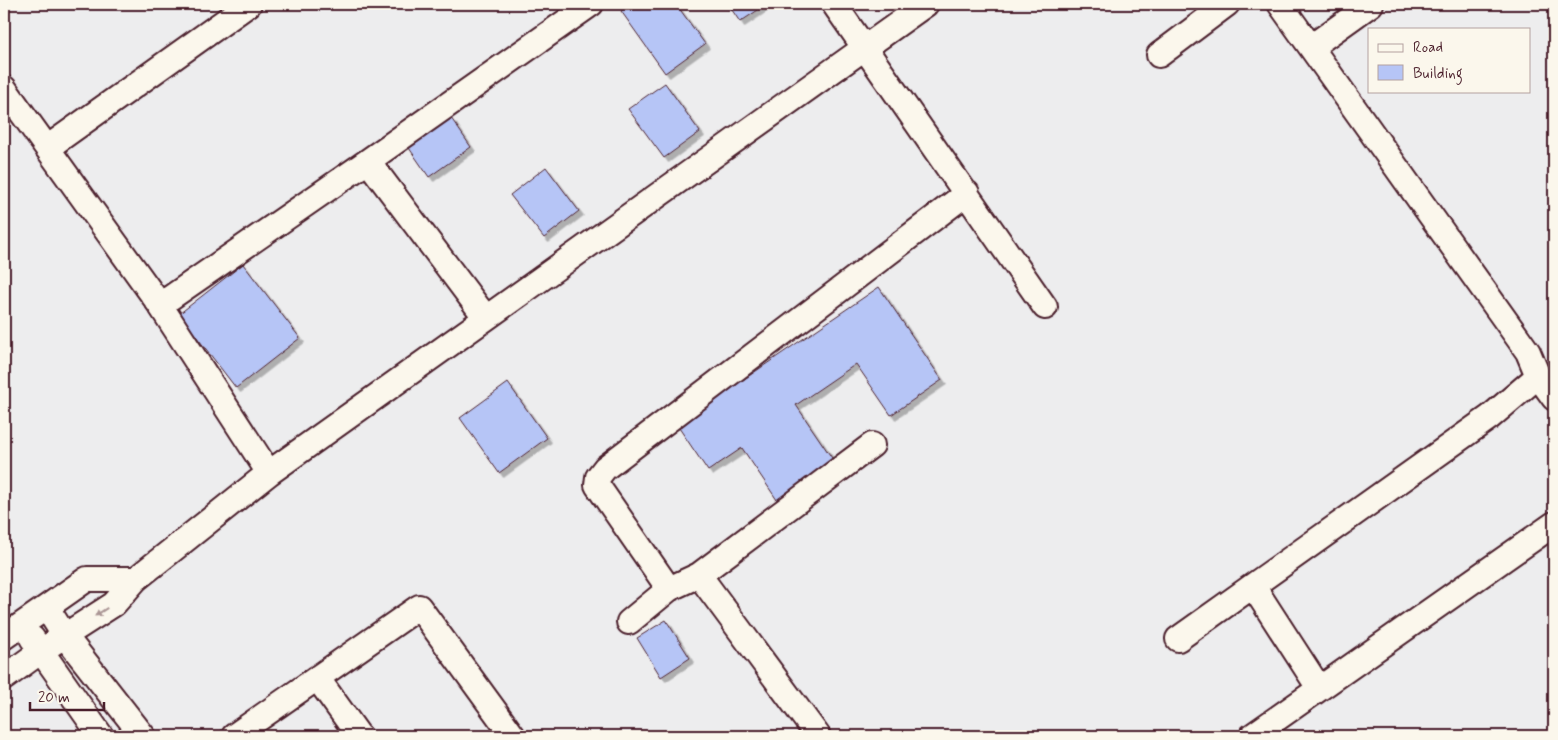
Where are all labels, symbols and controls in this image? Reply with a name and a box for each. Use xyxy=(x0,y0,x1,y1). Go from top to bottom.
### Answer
legend xyxy=(1368,28,1530,92)
text: Road xyxy=(1413,38,1443,58)
text: Building xyxy=(1413,64,1463,85)
one-way arrow xyxy=(94,608,107,617)
scale bar xyxy=(30,680,104,712)
text: 20 m xyxy=(38,688,70,708)

